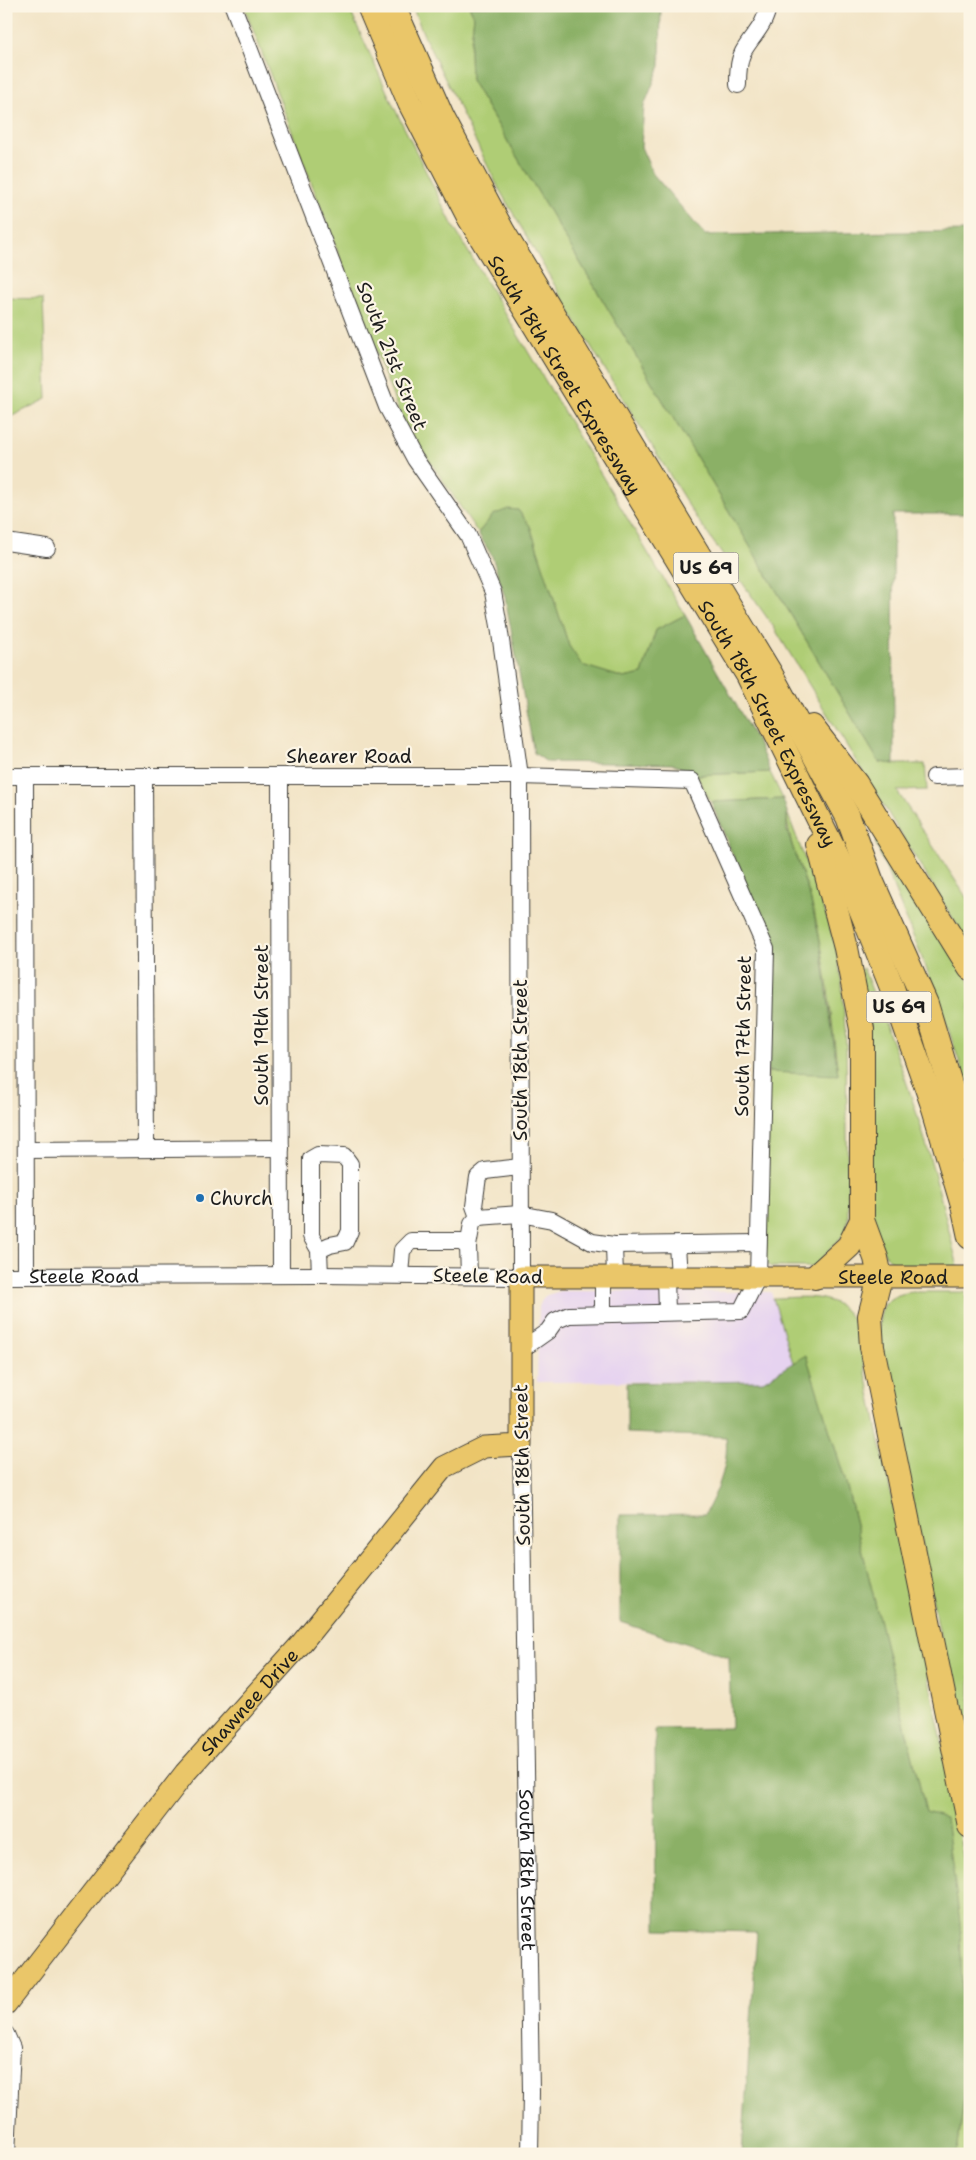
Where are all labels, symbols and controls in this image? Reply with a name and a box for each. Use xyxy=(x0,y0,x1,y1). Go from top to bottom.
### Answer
street label: South 18th Street Expressway xyxy=(482,250,647,499)
street label: South 21st Street xyxy=(351,278,433,434)
road number: US 69 xyxy=(674,552,738,584)
street label: South 18th Street Expressway xyxy=(693,595,843,851)
street label: Shearer Road xyxy=(286,744,412,769)
street label: South 19th Street xyxy=(249,944,274,1106)
street label: South 17th Street xyxy=(729,955,757,1117)
street label: South 18th Street xyxy=(508,979,533,1141)
road number: US 69 xyxy=(866,992,932,1022)
place label: Church xyxy=(210,1186,273,1211)
marker: Church xyxy=(194,1192,206,1204)
street label: Steele Road xyxy=(29,1263,139,1288)
street label: Steele Road xyxy=(433,1263,543,1289)
street label: Steele Road xyxy=(838,1265,948,1290)
street label: South 18th Street xyxy=(508,1384,536,1546)
street label: Shawnee Drive xyxy=(194,1643,304,1761)
street label: South 18th Street xyxy=(514,1789,541,1951)

